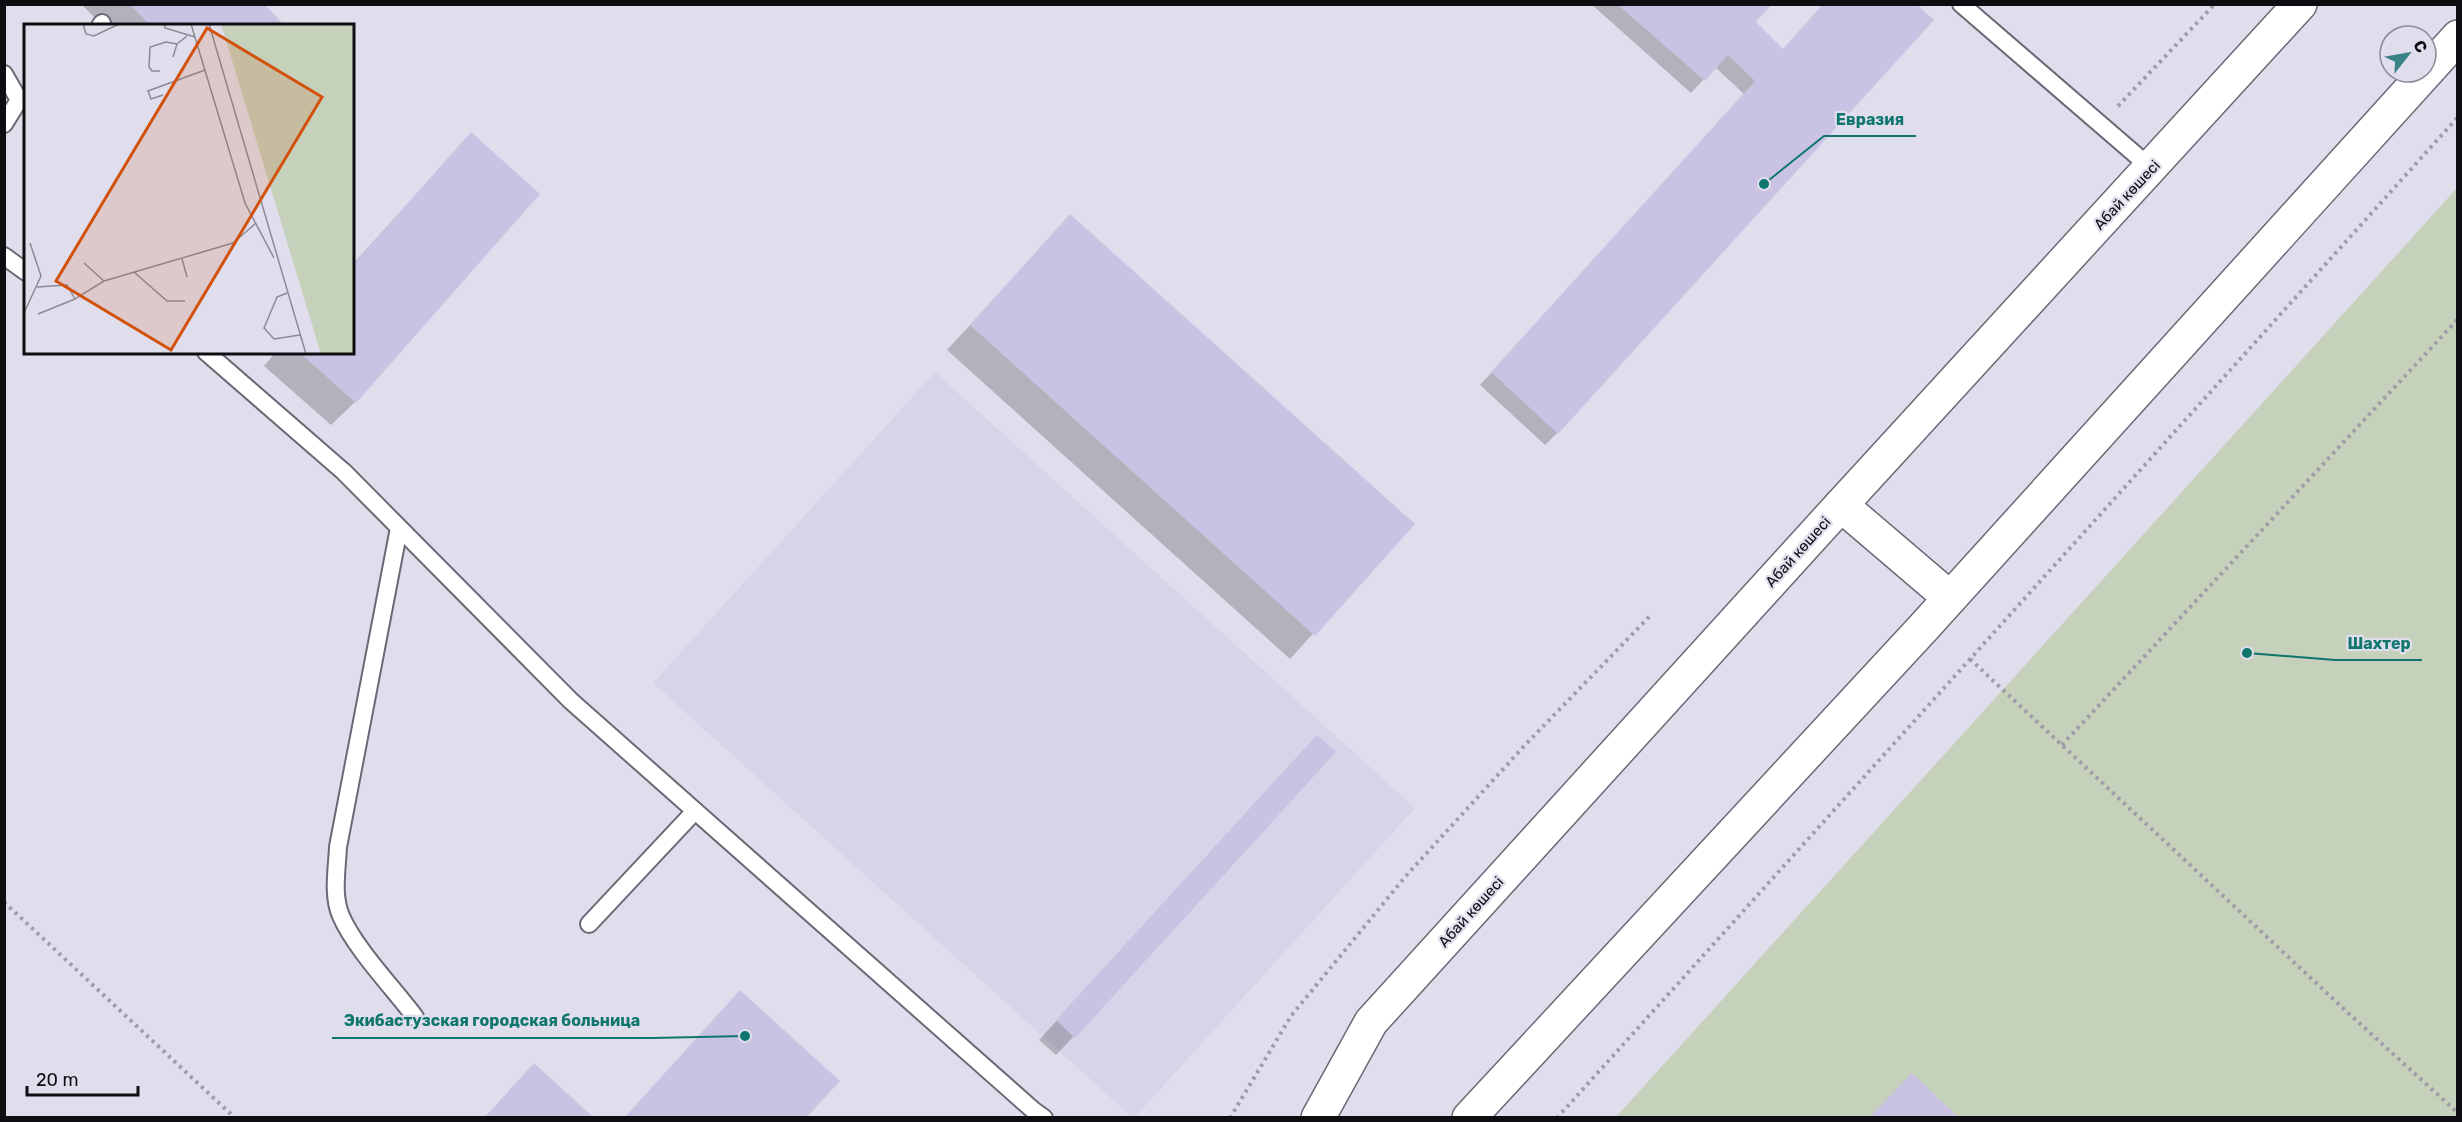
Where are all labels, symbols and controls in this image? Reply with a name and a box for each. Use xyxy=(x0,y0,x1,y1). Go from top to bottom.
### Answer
inset map xyxy=(24,24,354,354)
north arrow xyxy=(2378,24,2438,84)
text: С xyxy=(2409,37,2431,56)
callout: Евразия xyxy=(1824,102,1916,136)
text: Евразия xyxy=(1836,110,1904,129)
street label: Абай көшесі xyxy=(2090,156,2164,234)
street label: Абай көшесі xyxy=(1762,513,1834,591)
callout: Шахтер xyxy=(2335,626,2422,660)
text: Шахтер xyxy=(2347,634,2411,653)
street label: Абай көшесі xyxy=(1435,873,1507,951)
callout: Экибастузская городская больница xyxy=(332,1004,652,1038)
text: Экибастузская городская больница xyxy=(344,1011,640,1030)
scale bar xyxy=(27,1059,138,1097)
text: 20 m xyxy=(36,1069,78,1091)

